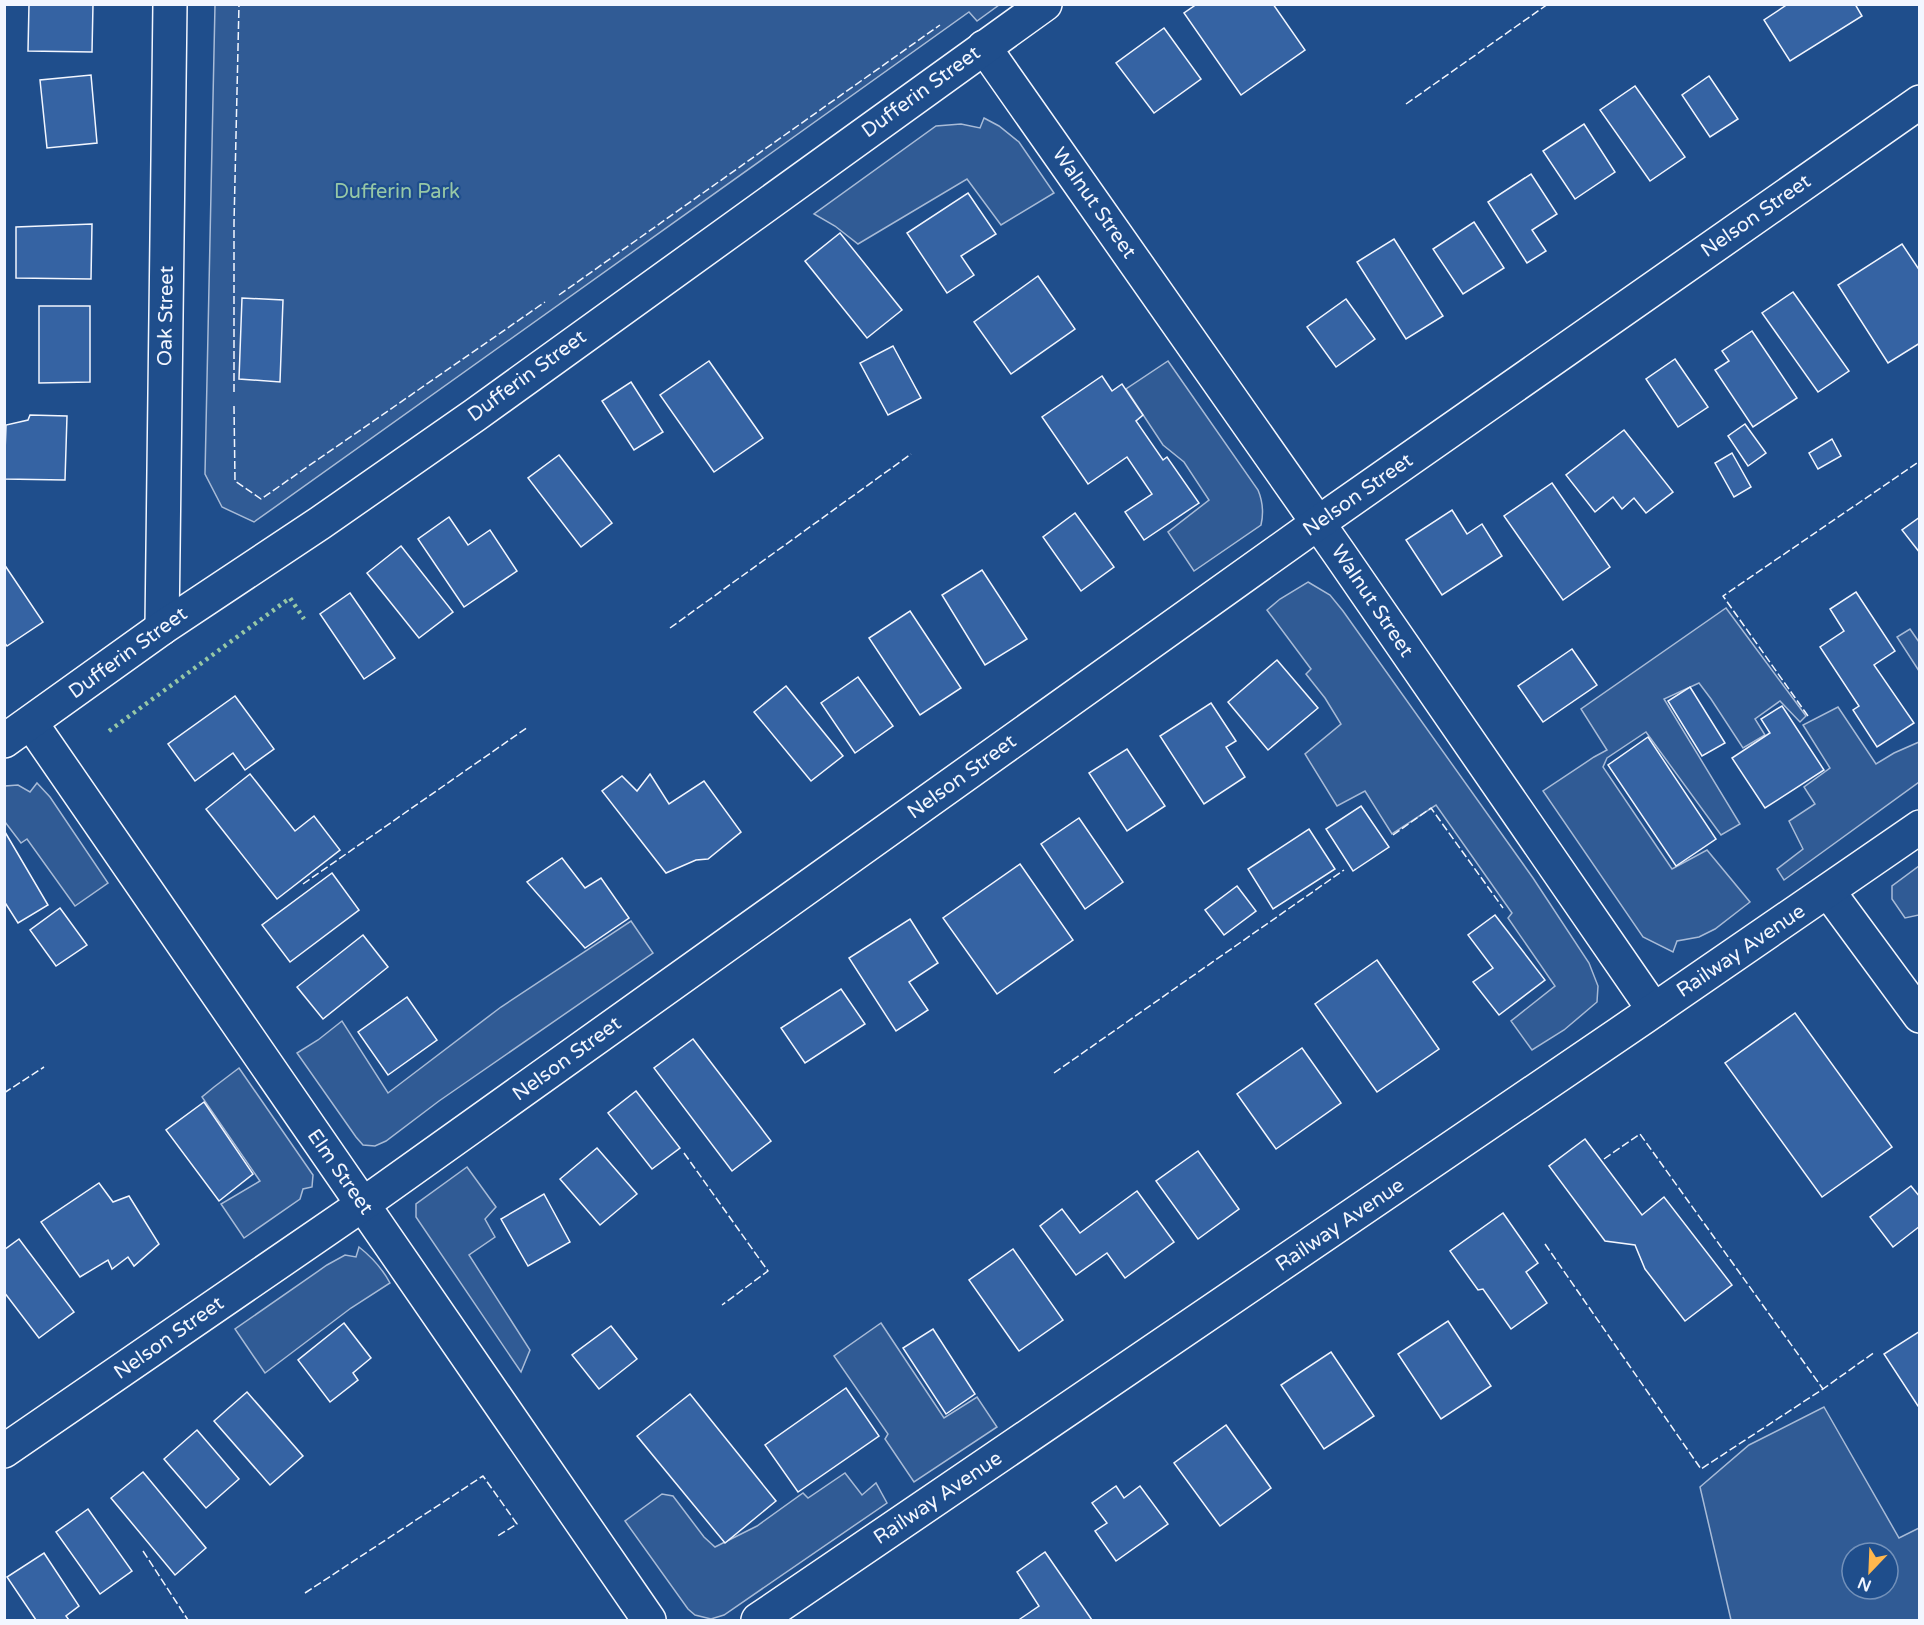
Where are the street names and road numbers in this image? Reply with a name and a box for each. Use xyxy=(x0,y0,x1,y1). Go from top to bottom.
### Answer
street label: Dufferin Street xyxy=(857,41,985,143)
street label: Walnut Street xyxy=(1047,143,1141,263)
street label: Nelson Street xyxy=(1697,169,1816,263)
street label: Oak Street xyxy=(153,265,179,366)
street label: Dufferin Street xyxy=(463,325,591,427)
street label: Nelson Street xyxy=(1299,448,1418,542)
street label: Walnut Street xyxy=(1326,540,1418,662)
street label: Dufferin Street xyxy=(64,602,192,704)
street label: Nelson Street xyxy=(903,729,1021,824)
street label: Railway Avenue xyxy=(1672,899,1810,1003)
street label: Nelson Street xyxy=(508,1011,626,1106)
street label: Elm Street xyxy=(302,1125,378,1220)
street label: Railway Avenue xyxy=(1271,1173,1409,1277)
street label: Nelson Street xyxy=(110,1291,229,1385)
street label: Railway Avenue xyxy=(869,1446,1007,1550)

